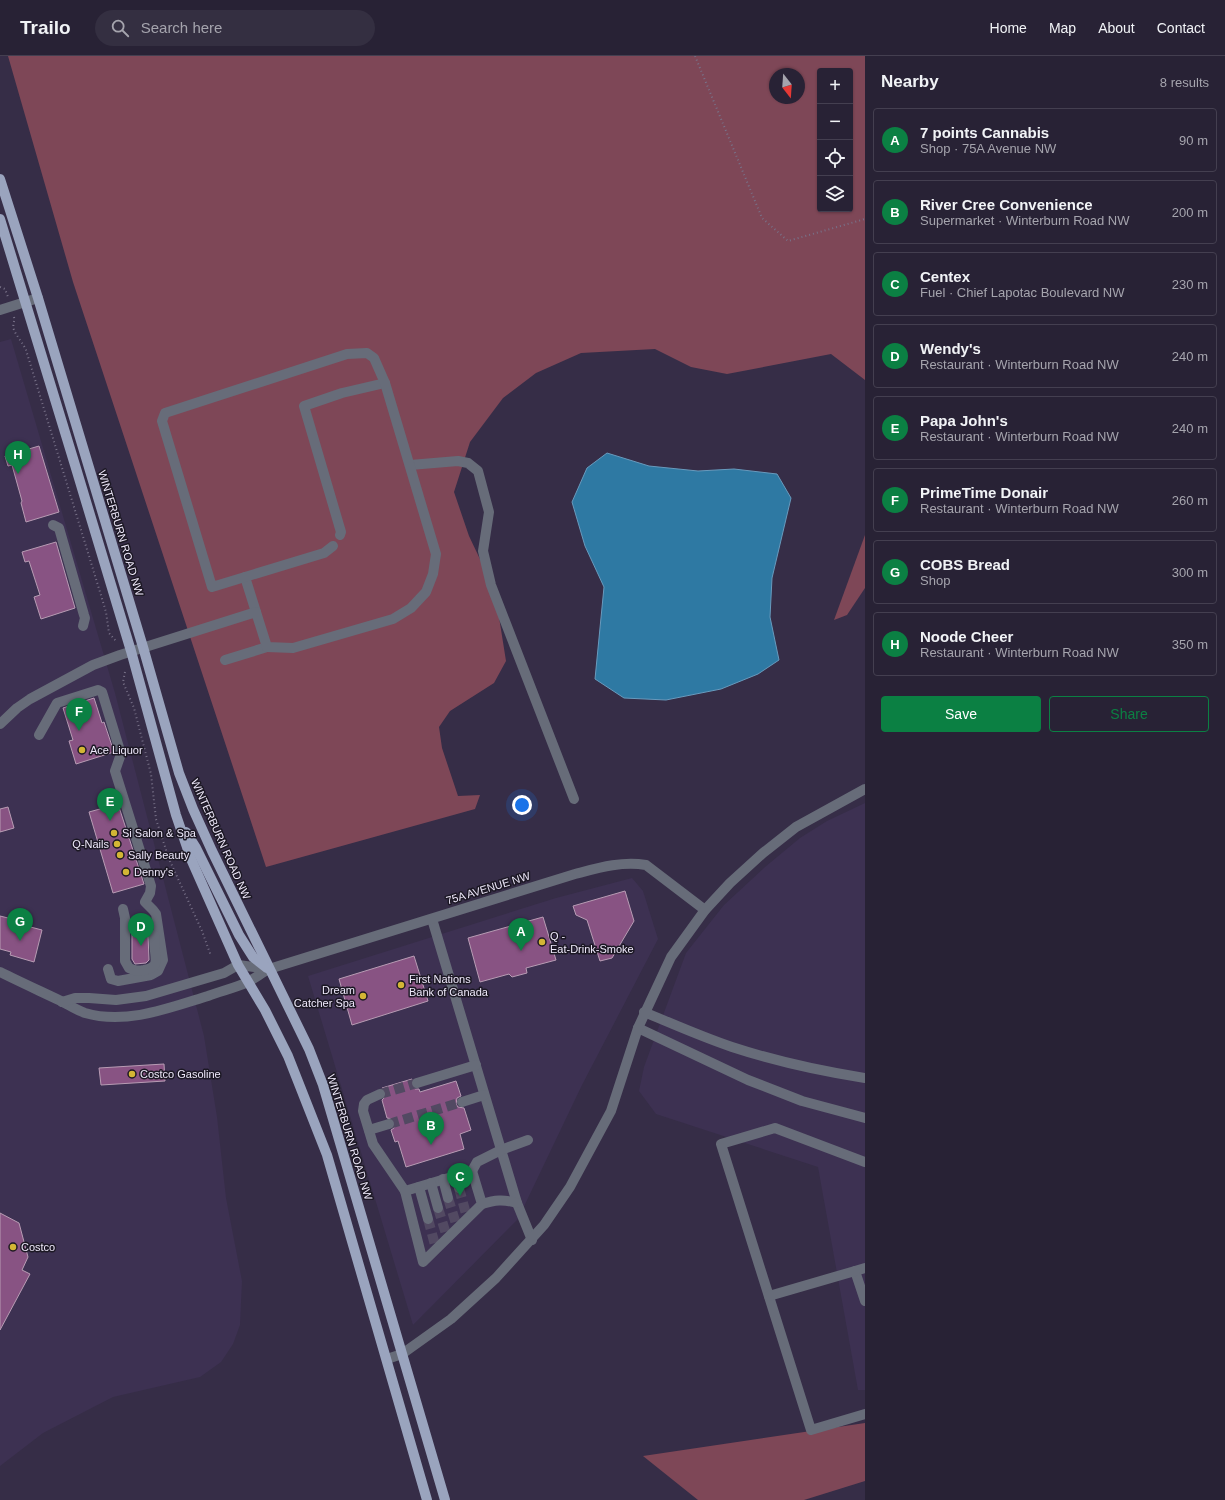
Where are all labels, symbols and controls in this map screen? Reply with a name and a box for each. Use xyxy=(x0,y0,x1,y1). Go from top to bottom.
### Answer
search box xyxy=(95,10,375,46)
text: Trailo xyxy=(20,17,71,38)
icon: search xyxy=(109,17,131,39)
text: Search here xyxy=(141,19,222,36)
text: Home xyxy=(990,20,1027,36)
text: Map xyxy=(1049,20,1076,36)
text: About xyxy=(1098,20,1135,36)
text: Contact xyxy=(1157,20,1205,36)
north arrow xyxy=(769,68,805,104)
map controls xyxy=(817,68,853,212)
button: + xyxy=(817,68,853,104)
text: Nearby xyxy=(881,72,939,91)
text: 8 results xyxy=(1160,75,1209,90)
button: − xyxy=(817,104,853,140)
text: 7 points Cannabis xyxy=(920,124,1049,141)
text: A xyxy=(890,133,900,148)
text: 90 m xyxy=(1179,133,1208,148)
button: locate xyxy=(817,140,853,176)
text: Shop · 75A Avenue NW xyxy=(920,141,1056,156)
button: layers xyxy=(817,176,853,212)
text: River Cree Convenience xyxy=(920,196,1093,213)
text: B xyxy=(890,205,900,220)
text: 200 m xyxy=(1172,205,1208,220)
text: Supermarket · Winterburn Road NW xyxy=(920,213,1130,228)
text: Centex xyxy=(920,268,970,285)
text: C xyxy=(890,277,900,292)
text: 230 m xyxy=(1172,277,1208,292)
text: Fuel · Chief Lapotac Boulevard NW xyxy=(920,285,1124,300)
text: Wendy's xyxy=(920,340,981,357)
text: D xyxy=(890,349,900,364)
text: 240 m xyxy=(1172,349,1208,364)
text: Restaurant · Winterburn Road NW xyxy=(920,357,1119,372)
text: Papa John's xyxy=(920,412,1008,429)
text: E xyxy=(891,421,899,436)
text: 240 m xyxy=(1172,421,1208,436)
text: Restaurant · Winterburn Road NW xyxy=(920,429,1119,444)
pin: H xyxy=(5,441,31,474)
street label: WINTERBURN ROAD NW xyxy=(96,469,146,598)
text: PrimeTime Donair xyxy=(920,484,1048,501)
text: F xyxy=(891,493,899,508)
text: 260 m xyxy=(1172,493,1208,508)
text: Restaurant · Winterburn Road NW xyxy=(920,501,1119,516)
text: COBS Bread xyxy=(920,556,1010,573)
text: G xyxy=(890,565,900,580)
text: 300 m xyxy=(1172,565,1208,580)
text: Shop xyxy=(920,573,950,588)
text: Noode Cheer xyxy=(920,628,1013,645)
text: H xyxy=(890,637,900,652)
text: 350 m xyxy=(1172,637,1208,652)
text: Restaurant · Winterburn Road NW xyxy=(920,645,1119,660)
button: Save xyxy=(881,696,1041,732)
button: Share xyxy=(1049,696,1209,732)
pin: F xyxy=(66,698,92,731)
place label: Ace Liquor xyxy=(90,744,143,756)
marker: Ace Liquor xyxy=(77,745,87,755)
street label: WINTERBURN ROAD NW xyxy=(189,777,253,902)
pin: E xyxy=(97,788,123,821)
your location xyxy=(512,795,532,815)
place label: Si Salon & Spa xyxy=(122,827,197,839)
marker: Si Salon & Spa xyxy=(109,828,119,838)
place label: Q-Nails xyxy=(72,838,109,850)
marker: Q-Nails xyxy=(112,839,122,849)
place label: Sally Beauty xyxy=(128,849,190,861)
marker: Sally Beauty xyxy=(115,850,125,860)
place label: Denny's xyxy=(134,866,174,878)
marker: Denny's xyxy=(121,867,131,877)
street label: 75A AVENUE NW xyxy=(445,869,532,906)
pin: G xyxy=(7,908,33,941)
pin: D xyxy=(128,913,154,946)
pin: A xyxy=(508,918,534,951)
place label: Q - Eat-Drink-Smoke xyxy=(550,930,634,955)
marker: Q - Eat-Drink-Smoke xyxy=(537,937,547,947)
place label: First Nations Bank of Canada xyxy=(409,973,489,998)
marker: First Nations Bank of Canada xyxy=(396,980,406,990)
place label: Dream Catcher Spa xyxy=(294,984,356,1009)
marker: Dream Catcher Spa xyxy=(358,991,368,1001)
place label: Costco Gasoline xyxy=(140,1068,221,1080)
marker: Costco Gasoline xyxy=(127,1069,137,1079)
street label: WINTERBURN ROAD NW xyxy=(325,1073,375,1202)
pin: B xyxy=(418,1112,444,1145)
pin: C xyxy=(447,1163,473,1196)
place label: Costco xyxy=(21,1241,55,1253)
marker: Costco xyxy=(8,1242,18,1252)

